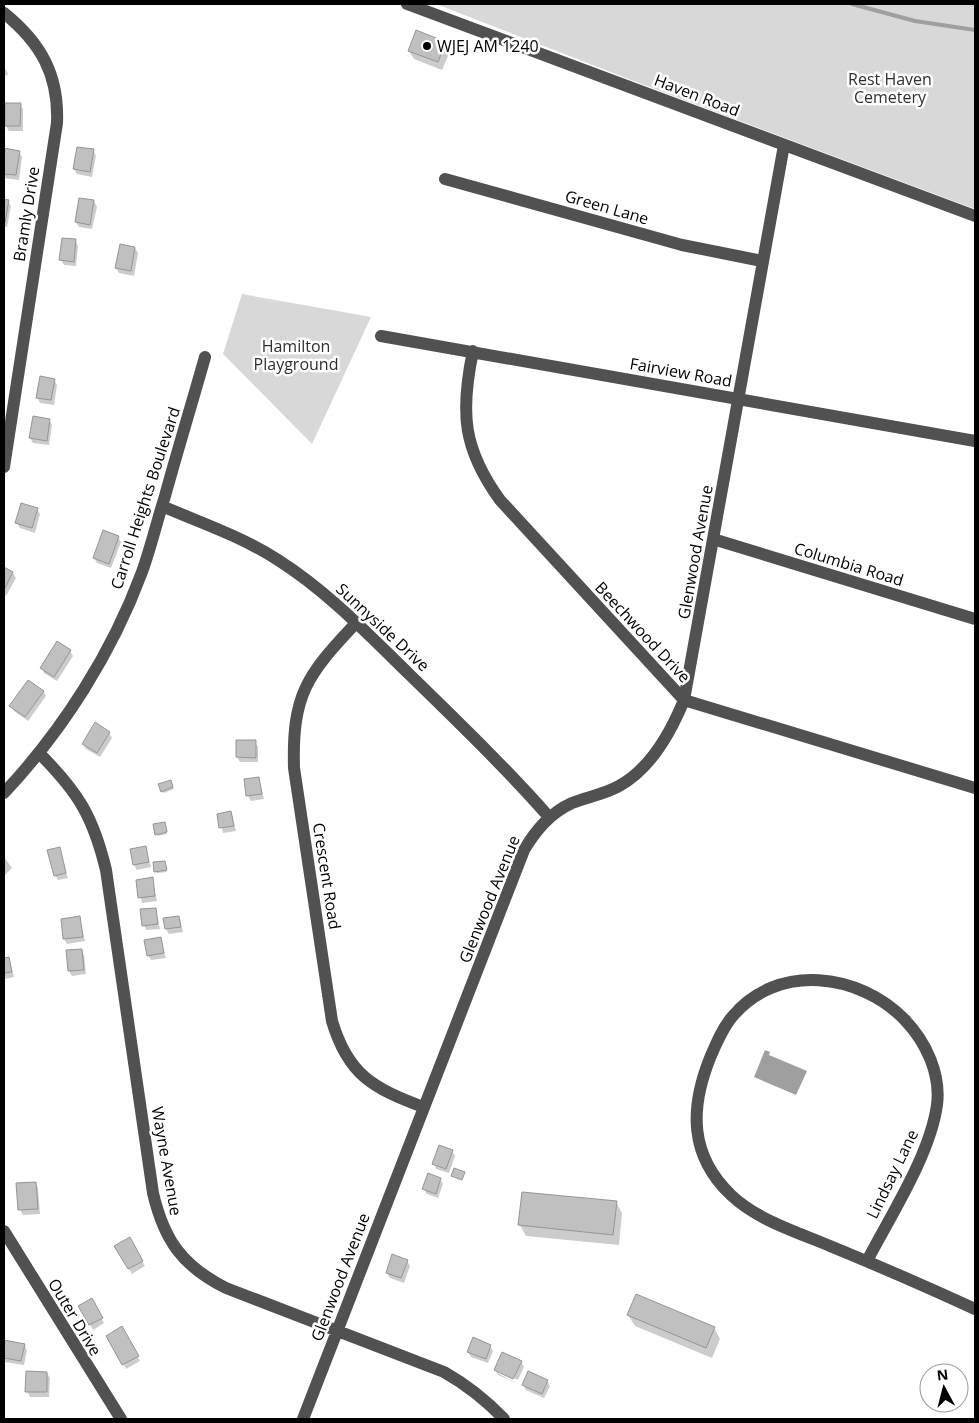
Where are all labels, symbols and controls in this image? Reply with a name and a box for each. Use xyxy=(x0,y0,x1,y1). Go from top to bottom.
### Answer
place label: WJEJ AM 1240 xyxy=(437,35,539,57)
marker: WJEJ AM 1240 xyxy=(421,40,433,52)
park label: Rest Haven Cemetery xyxy=(848,68,932,108)
street label: Haven Road xyxy=(651,69,743,121)
street label: Bramly Drive xyxy=(8,165,44,263)
street label: Green Lane xyxy=(563,185,651,229)
park label: Hamilton Playground xyxy=(254,335,338,375)
street label: Fairview Road xyxy=(628,352,734,392)
street label: Carroll Heights Boulevard xyxy=(105,404,185,592)
street label: Glenwood Avenue xyxy=(672,483,718,621)
street label: Columbia Road xyxy=(792,537,906,591)
street label: Beechwood Drive xyxy=(590,577,696,687)
street label: Sunnyside Drive xyxy=(332,578,434,676)
street label: Crescent Road xyxy=(308,821,346,931)
street label: Glenwood Avenue xyxy=(453,832,525,966)
street label: Wayne Avenue xyxy=(147,1105,187,1217)
street label: Lindsay Lane xyxy=(861,1126,923,1222)
street label: Glenwood Avenue xyxy=(305,1210,375,1344)
street label: Outer Drive xyxy=(43,1274,107,1360)
north arrow xyxy=(919,1363,969,1413)
text: N xyxy=(936,1364,949,1385)

